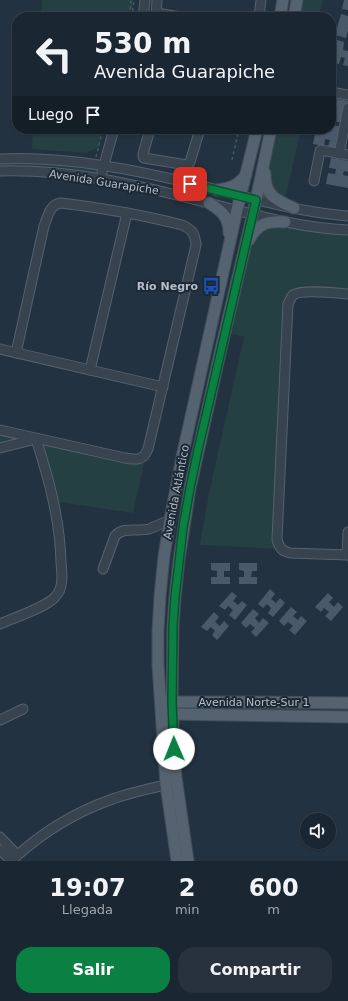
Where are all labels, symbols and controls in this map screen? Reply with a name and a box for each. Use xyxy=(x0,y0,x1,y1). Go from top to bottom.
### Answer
text: 530 m xyxy=(94,27,191,60)
icon: left xyxy=(28,28,80,80)
text: Avenida Guarapiche xyxy=(94,61,275,82)
icon: arrive xyxy=(82,104,104,126)
text: Luego xyxy=(28,106,74,124)
street label: Avenida Guarapiche xyxy=(48,167,160,198)
pin xyxy=(173,167,207,201)
icon: arrive xyxy=(179,173,201,195)
bus stop icon: Río Negro xyxy=(201,276,221,296)
place label: Río Negro xyxy=(137,280,198,293)
street label: Avenida Atlántico xyxy=(161,443,192,540)
street label: Avenida Norte-Sur 1 xyxy=(199,696,309,709)
position arrow xyxy=(153,728,195,770)
map controls xyxy=(300,813,336,849)
button: sound xyxy=(300,813,336,849)
text: 19:07 xyxy=(49,874,126,902)
text: 2 xyxy=(179,874,195,902)
text: 600 xyxy=(249,874,299,902)
text: Llegada xyxy=(62,902,113,917)
text: min xyxy=(175,902,199,917)
text: m xyxy=(267,902,280,917)
button: Salir xyxy=(16,947,170,993)
button: Compartir xyxy=(178,947,332,993)

